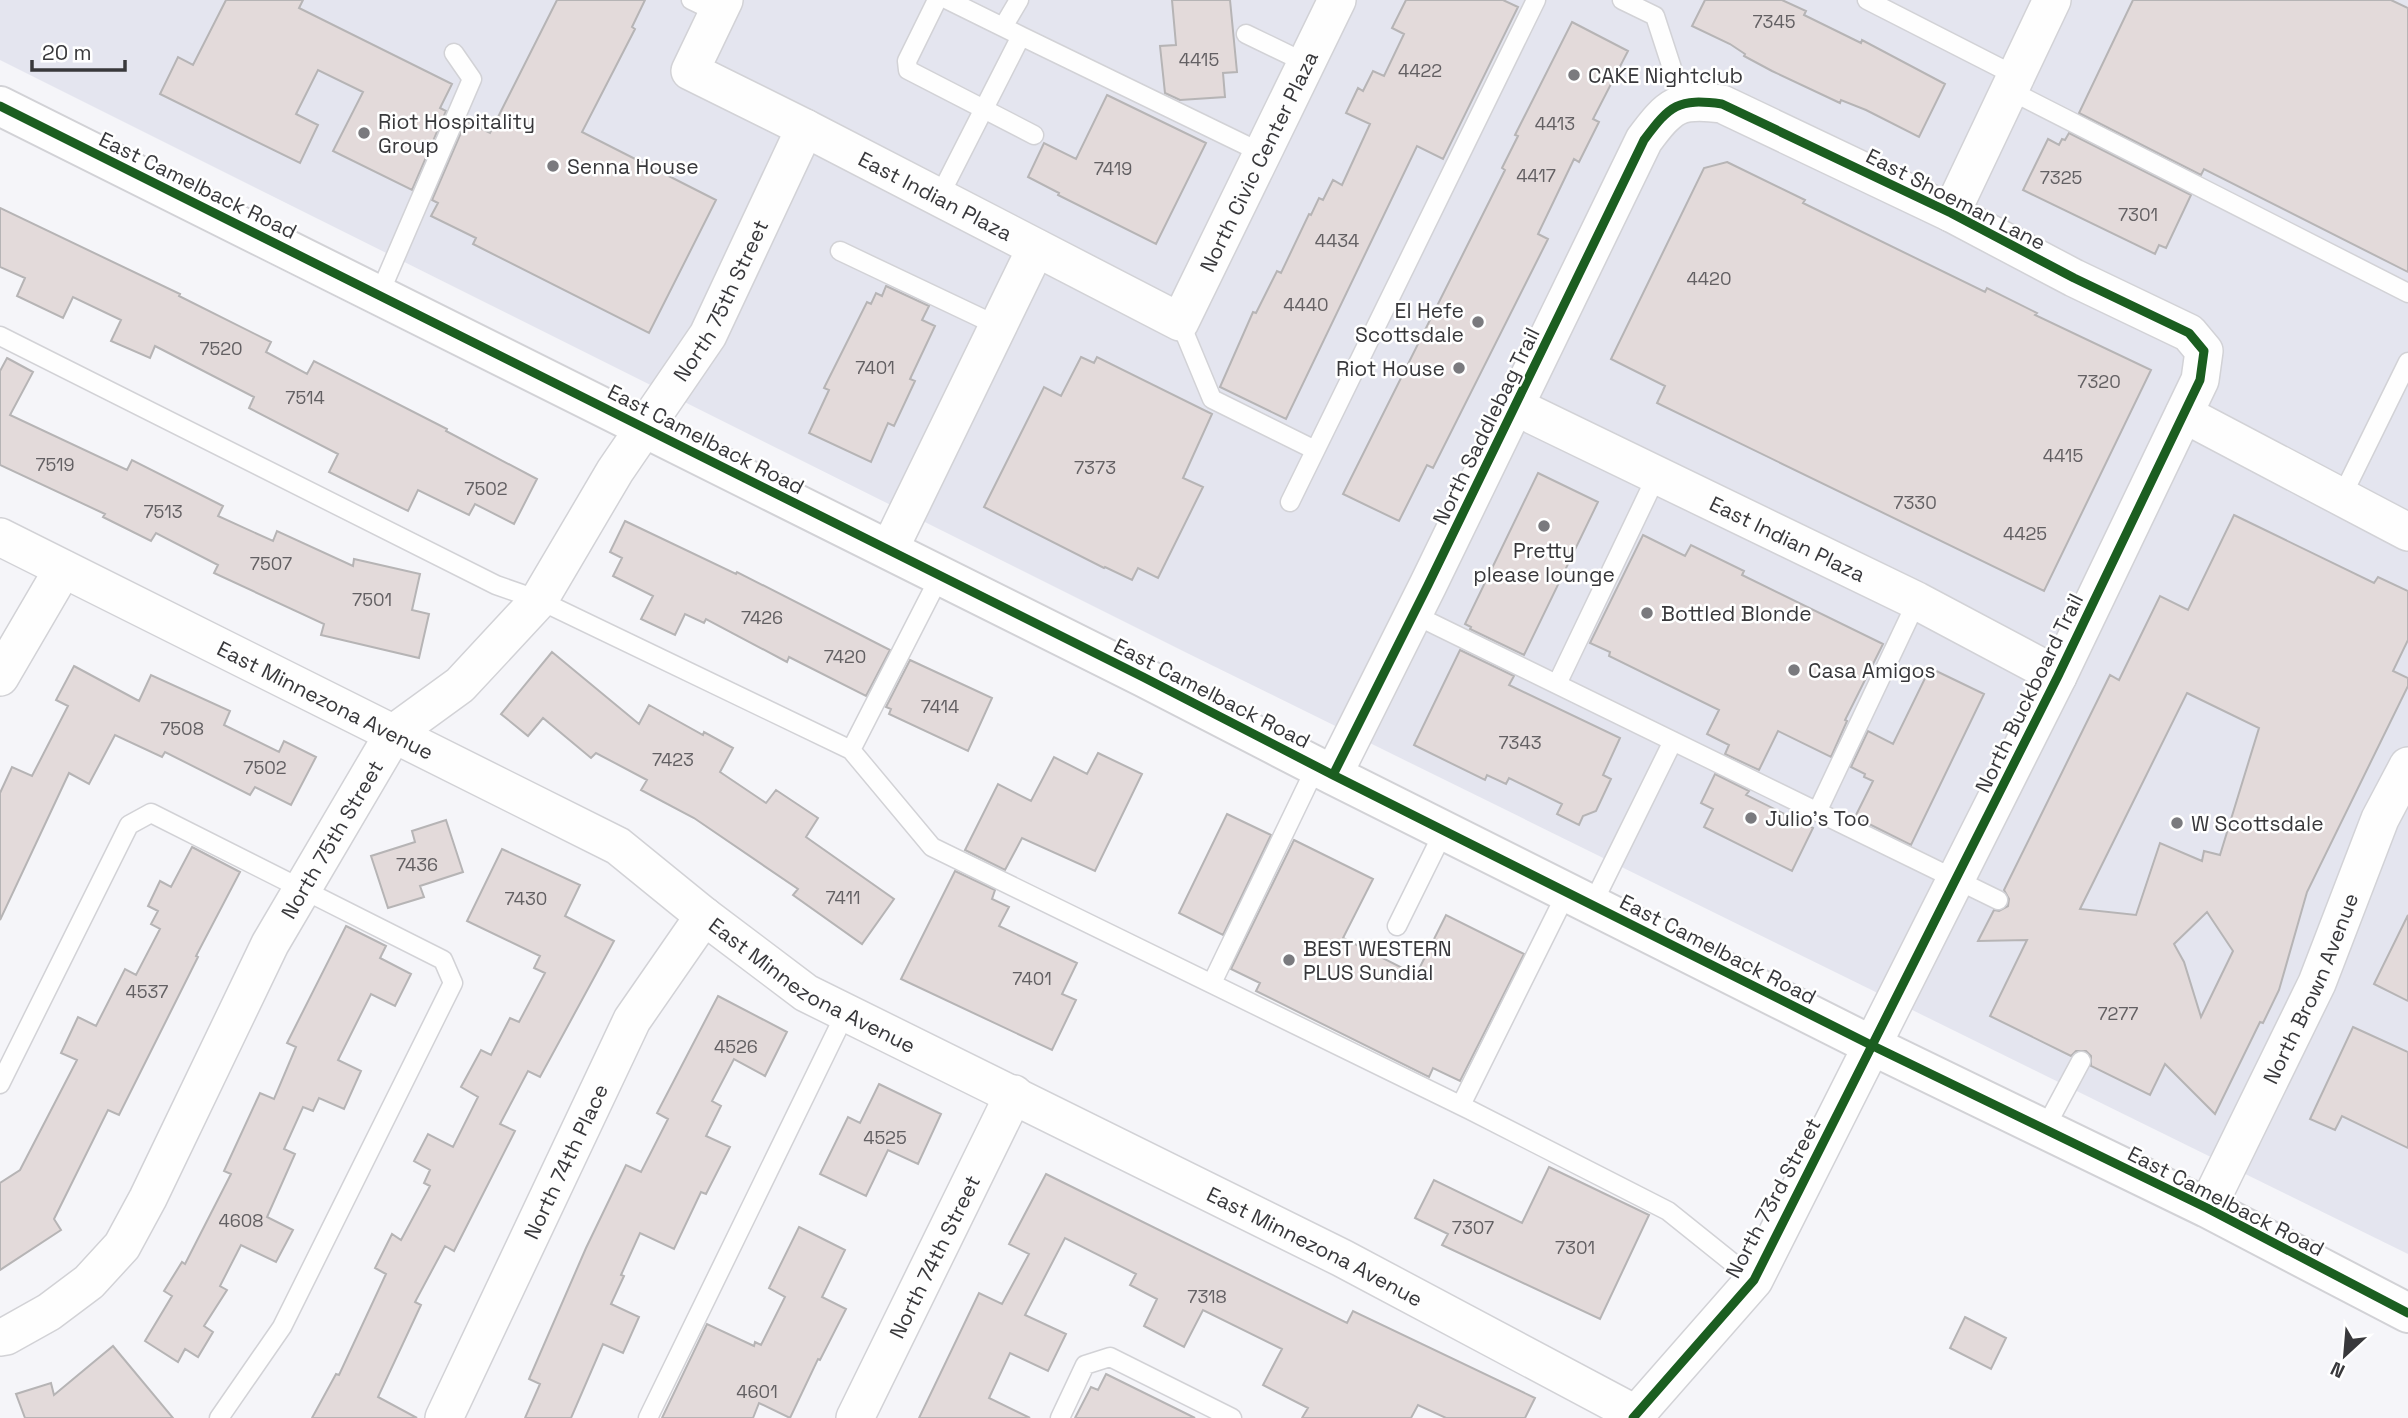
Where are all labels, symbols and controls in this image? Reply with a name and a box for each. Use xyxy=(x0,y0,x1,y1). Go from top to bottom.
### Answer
house number: 7345 xyxy=(1752,10,1796,33)
scale bar xyxy=(32,28,124,72)
text: 20 m xyxy=(42,39,92,66)
street label: North Civic Center Plaza xyxy=(1193,47,1324,276)
house number: 4415 xyxy=(1179,48,1219,71)
house number: 4422 xyxy=(1398,59,1442,82)
place label: CAKE Nightclub xyxy=(1588,62,1743,89)
marker: CAKE Nightclub xyxy=(1566,67,1582,83)
place label: Riot Hospitality Group xyxy=(378,108,535,159)
house number: 4413 xyxy=(1535,112,1575,135)
street label: East Camelback Road xyxy=(95,125,301,245)
marker: Riot Hospitality Group xyxy=(356,125,372,141)
street label: East Shoeman Lane xyxy=(1862,142,2050,256)
street label: East Indian Plaza xyxy=(854,145,1017,246)
place label: Senna House xyxy=(567,153,699,180)
house number: 7419 xyxy=(1094,157,1132,180)
marker: Senna House xyxy=(545,158,561,174)
house number: 4417 xyxy=(1516,164,1556,187)
house number: 7325 xyxy=(2040,166,2082,189)
house number: 7301 xyxy=(2118,203,2158,226)
street label: North 75th Street xyxy=(667,215,774,386)
house number: 4434 xyxy=(1315,229,1359,252)
house number: 4420 xyxy=(1687,267,1731,290)
house number: 4440 xyxy=(1283,293,1329,316)
place label: El Hefe Scottsdale xyxy=(1355,297,1464,348)
marker: El Hefe Scottsdale xyxy=(1470,314,1486,330)
street label: North Saddlebag Trail xyxy=(1426,323,1546,529)
house number: 7520 xyxy=(199,337,243,360)
place label: Riot House xyxy=(1336,355,1445,382)
house number: 7401 xyxy=(855,356,895,379)
marker: Riot House xyxy=(1451,360,1467,376)
house number: 7320 xyxy=(2077,370,2121,393)
street label: East Camelback Road xyxy=(603,378,809,500)
house number: 7514 xyxy=(285,386,325,409)
house number: 4415 xyxy=(2043,444,2083,467)
house number: 7519 xyxy=(35,453,75,476)
house number: 7373 xyxy=(1074,456,1116,479)
house number: 7502 xyxy=(464,477,508,500)
street label: East Indian Plaza xyxy=(1705,489,1870,588)
house number: 7330 xyxy=(1893,491,1937,514)
house number: 7513 xyxy=(143,500,183,523)
marker: Pretty please lounge xyxy=(1536,518,1552,534)
house number: 4425 xyxy=(2003,522,2047,545)
place label: Pretty please lounge xyxy=(1473,537,1615,588)
house number: 7507 xyxy=(250,552,292,575)
house number: 7501 xyxy=(352,588,392,611)
street label: North Buckboard Trail xyxy=(1969,589,2089,797)
place label: Bottled Blonde xyxy=(1661,600,1812,627)
marker: Bottled Blonde xyxy=(1639,605,1655,621)
house number: 7426 xyxy=(741,606,783,629)
street label: East Camelback Road xyxy=(1109,632,1315,754)
street label: East Minnezona Avenue xyxy=(213,634,438,765)
house number: 7420 xyxy=(824,645,866,668)
place label: Casa Amigos xyxy=(1808,657,1936,684)
marker: Casa Amigos xyxy=(1786,662,1802,678)
house number: 7414 xyxy=(921,695,959,718)
house number: 7508 xyxy=(160,717,204,740)
house number: 7343 xyxy=(1498,731,1542,754)
house number: 7423 xyxy=(652,748,694,771)
street label: North 75th Street xyxy=(274,755,389,923)
house number: 7502 xyxy=(243,756,287,779)
place label: Julio's Too xyxy=(1765,805,1870,832)
marker: Julio's Too xyxy=(1743,810,1759,826)
place label: W Scottsdale xyxy=(2191,810,2324,837)
marker: W Scottsdale xyxy=(2169,815,2185,831)
house number: 7436 xyxy=(396,853,438,876)
house number: 7411 xyxy=(826,886,860,909)
house number: 7430 xyxy=(505,887,547,910)
street label: East Camelback Road xyxy=(1615,888,1821,1010)
street label: North Brown Avenue xyxy=(2256,889,2364,1088)
street label: East Minnezona Avenue xyxy=(704,911,920,1059)
place label: BEST WESTERN PLUS Sundial xyxy=(1303,935,1452,986)
marker: BEST WESTERN PLUS Sundial xyxy=(1281,952,1297,968)
house number: 7401 xyxy=(1012,967,1052,990)
house number: 4537 xyxy=(125,980,169,1003)
house number: 7277 xyxy=(2098,1002,2139,1025)
house number: 4526 xyxy=(714,1035,758,1058)
street label: North 74th Place xyxy=(517,1079,614,1243)
street label: North 73rd Street xyxy=(1719,1113,1827,1283)
house number: 4525 xyxy=(863,1126,907,1149)
street label: East Camelback Road xyxy=(2123,1140,2329,1262)
street label: North 74th Street xyxy=(883,1170,986,1343)
street label: East Minnezona Avenue xyxy=(1203,1180,1428,1312)
house number: 4608 xyxy=(218,1209,264,1232)
house number: 7307 xyxy=(1452,1216,1494,1239)
house number: 7301 xyxy=(1555,1236,1595,1259)
house number: 7318 xyxy=(1187,1285,1227,1308)
north arrow xyxy=(2310,1320,2380,1390)
text: N xyxy=(2327,1356,2349,1384)
house number: 4601 xyxy=(736,1380,778,1403)

